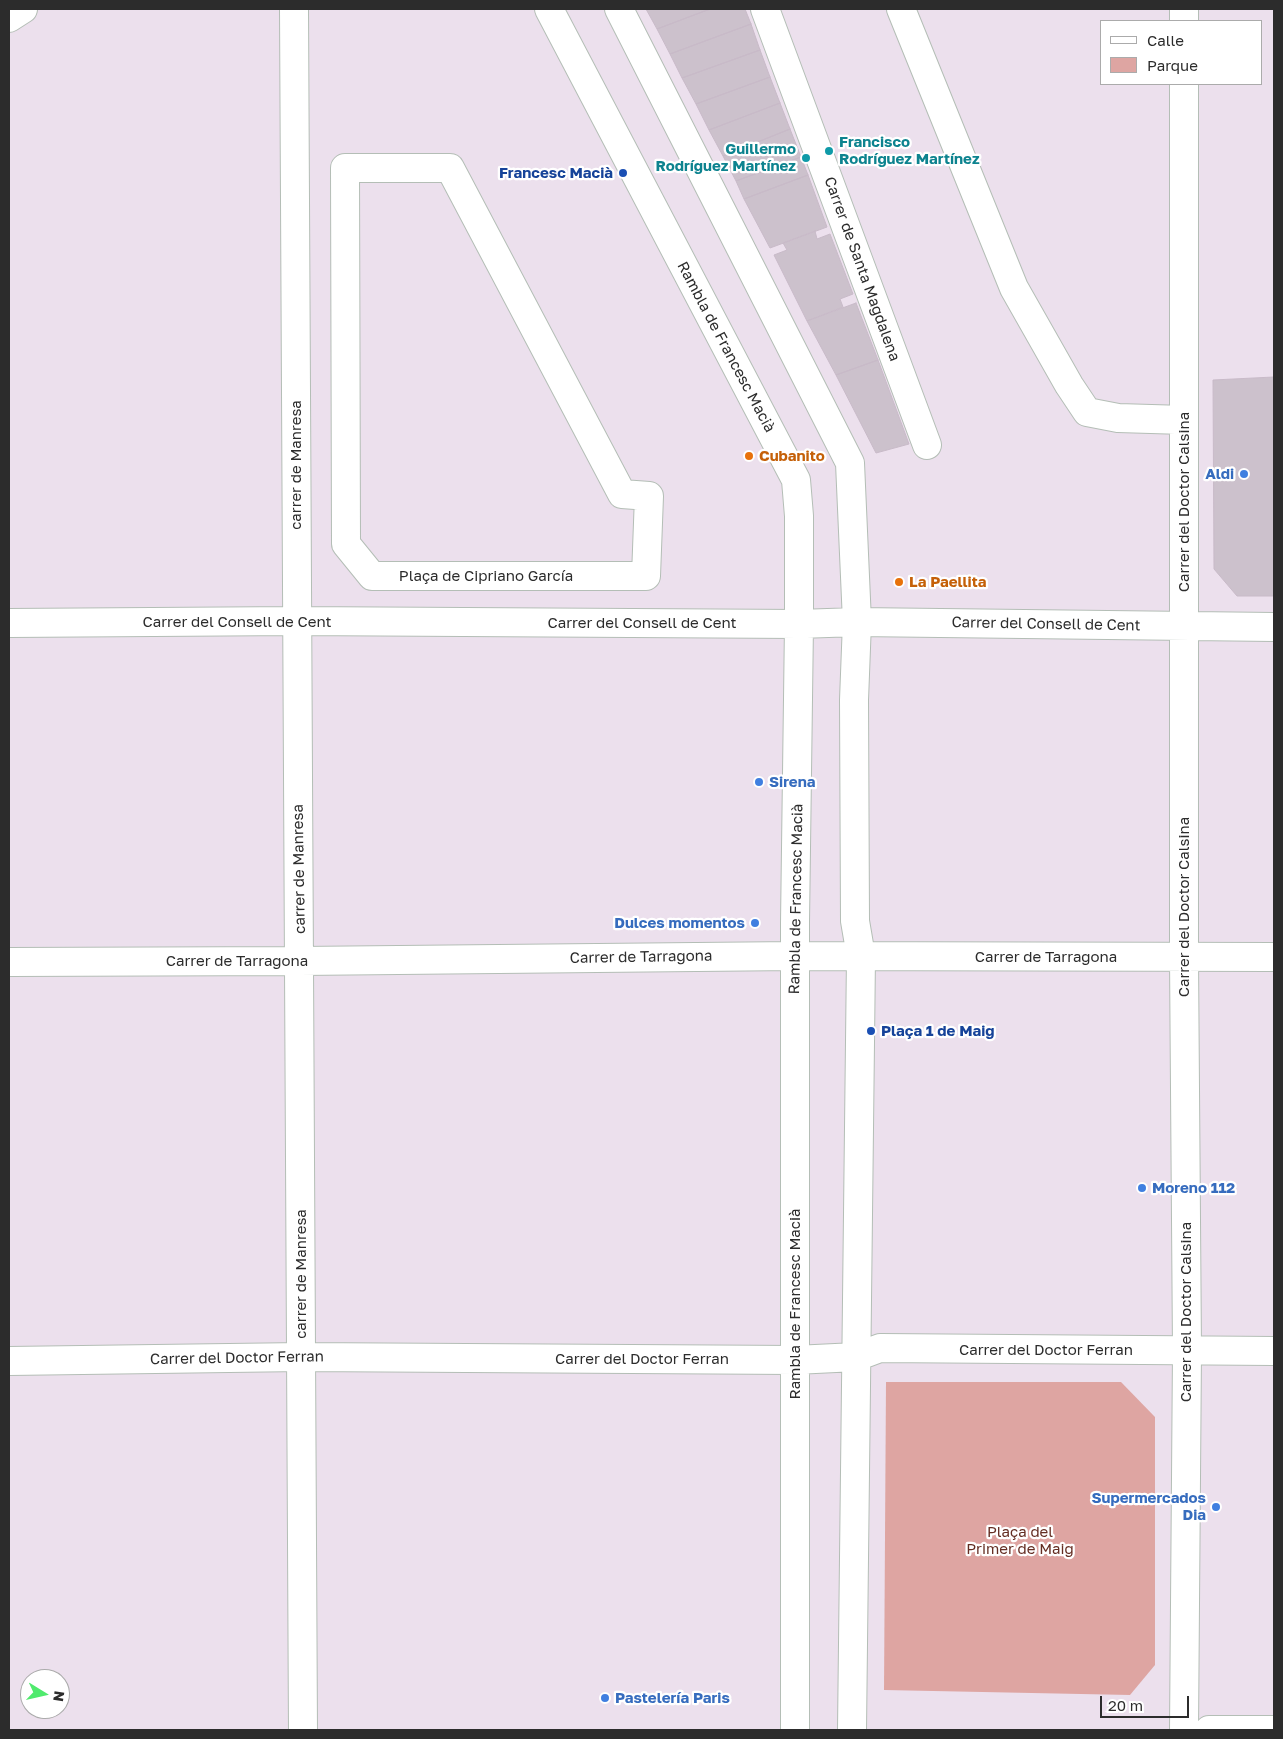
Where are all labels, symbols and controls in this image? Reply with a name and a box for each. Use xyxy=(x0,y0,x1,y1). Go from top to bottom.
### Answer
legend xyxy=(1100,20,1263,85)
text: Calle xyxy=(1147,31,1184,49)
text: Parque xyxy=(1147,56,1198,74)
place label: Francisco Rodríguez Martínez xyxy=(839,133,980,168)
place label: Guillermo Rodríguez Martínez xyxy=(655,140,796,175)
marker: Francisco Rodríguez Martínez xyxy=(823,145,835,157)
marker: Guillermo Rodríguez Martínez xyxy=(800,152,812,164)
place label: Francesc Macià xyxy=(499,164,613,182)
marker: Francesc Macià xyxy=(617,167,629,179)
street label: Carrer de Santa Magdalena xyxy=(820,174,904,364)
street label: Rambla de Francesc Macià xyxy=(673,259,779,435)
street label: carrer de Manresa xyxy=(287,400,305,530)
street label: Carrer del Doctor Calsina xyxy=(1175,412,1193,592)
place label: Cubanito xyxy=(759,447,825,465)
marker: Cubanito xyxy=(743,450,755,462)
place label: Aldi xyxy=(1205,465,1234,483)
marker: Aldi xyxy=(1238,468,1250,480)
street label: Plaça de Cipriano García xyxy=(399,567,573,585)
place label: La Paellita xyxy=(909,573,986,591)
marker: La Paellita xyxy=(893,576,905,588)
street label: Carrer del Consell de Cent xyxy=(142,613,332,631)
street label: Carrer del Consell de Cent xyxy=(951,613,1141,635)
street label: Carrer del Consell de Cent xyxy=(547,614,737,632)
place label: Sirena xyxy=(769,773,815,791)
marker: Sirena xyxy=(753,776,765,788)
street label: Rambla de Francesc Macià xyxy=(785,803,807,995)
street label: carrer de Manresa xyxy=(289,804,309,934)
street label: Carrer del Doctor Calsina xyxy=(1175,817,1193,997)
place label: Dulces momentos xyxy=(614,914,745,932)
marker: Dulces momentos xyxy=(749,917,761,929)
street label: Carrer de Tarragona xyxy=(570,947,712,967)
street label: Carrer de Tarragona xyxy=(975,948,1117,966)
street label: Carrer de Tarragona xyxy=(166,952,308,970)
place label: Plaça 1 de Maig xyxy=(881,1022,995,1040)
marker: Plaça 1 de Maig xyxy=(865,1025,877,1037)
place label: Moreno 112 xyxy=(1152,1179,1235,1197)
marker: Moreno 112 xyxy=(1136,1182,1148,1194)
street label: carrer de Manresa xyxy=(292,1209,310,1339)
street label: Rambla de Francesc Macià xyxy=(786,1209,804,1399)
street label: Carrer del Doctor Calsina xyxy=(1177,1222,1195,1402)
street label: Carrer del Doctor Ferran xyxy=(959,1341,1133,1359)
street label: Carrer del Doctor Ferran xyxy=(150,1347,324,1369)
street label: Carrer del Doctor Ferran xyxy=(555,1350,729,1368)
place label: Supermercados Dia xyxy=(1092,1489,1206,1524)
marker: Supermercados Dia xyxy=(1210,1501,1222,1513)
park label: Plaça del Primer de Maig xyxy=(966,1523,1074,1558)
north arrow xyxy=(20,1669,70,1719)
scale bar xyxy=(1103,1686,1192,1718)
place label: Pastelería Paris xyxy=(615,1689,730,1707)
text: N xyxy=(50,1690,69,1703)
marker: Pastelería Paris xyxy=(599,1692,611,1704)
text: 20 m xyxy=(1108,1696,1143,1714)

